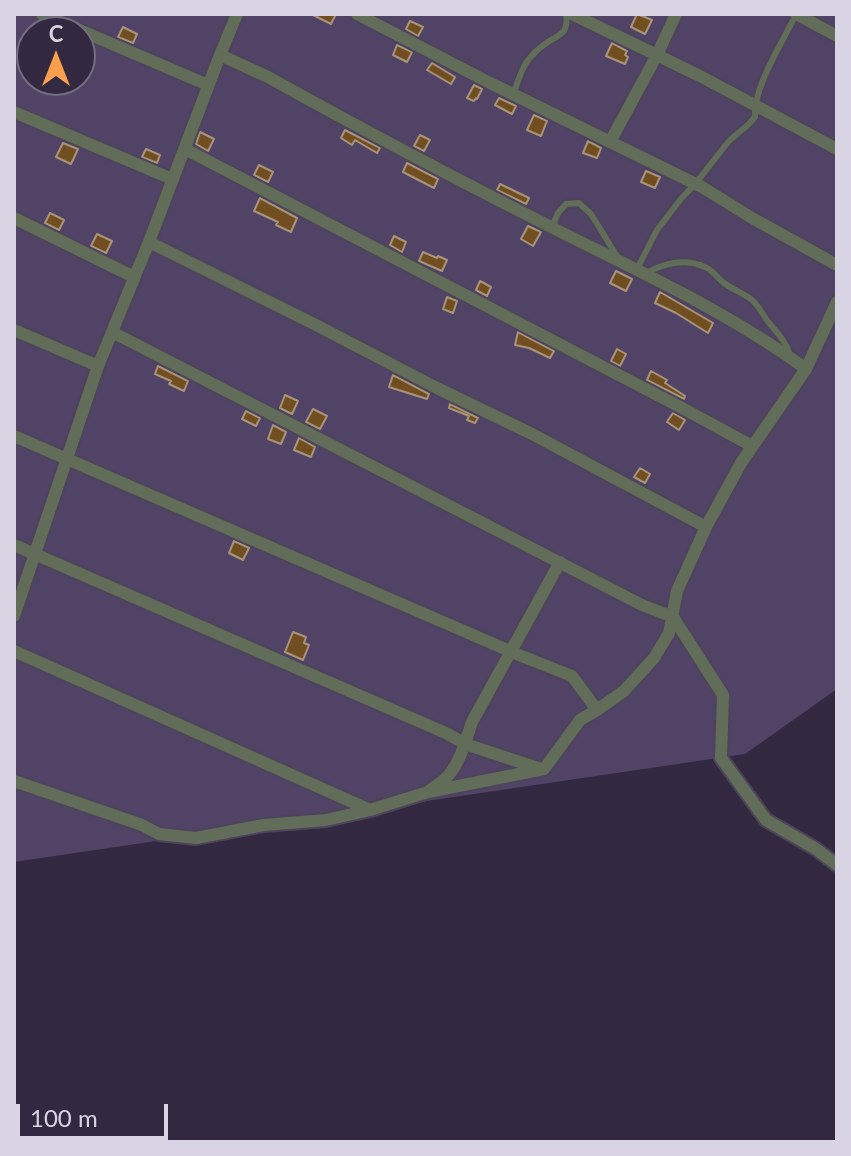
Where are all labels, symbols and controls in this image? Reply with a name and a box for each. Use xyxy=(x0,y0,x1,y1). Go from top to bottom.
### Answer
north arrow xyxy=(16,16,96,96)
text: С xyxy=(49,20,63,47)
scale bar xyxy=(20,1088,172,1138)
text: 100 m xyxy=(30,1103,98,1132)

